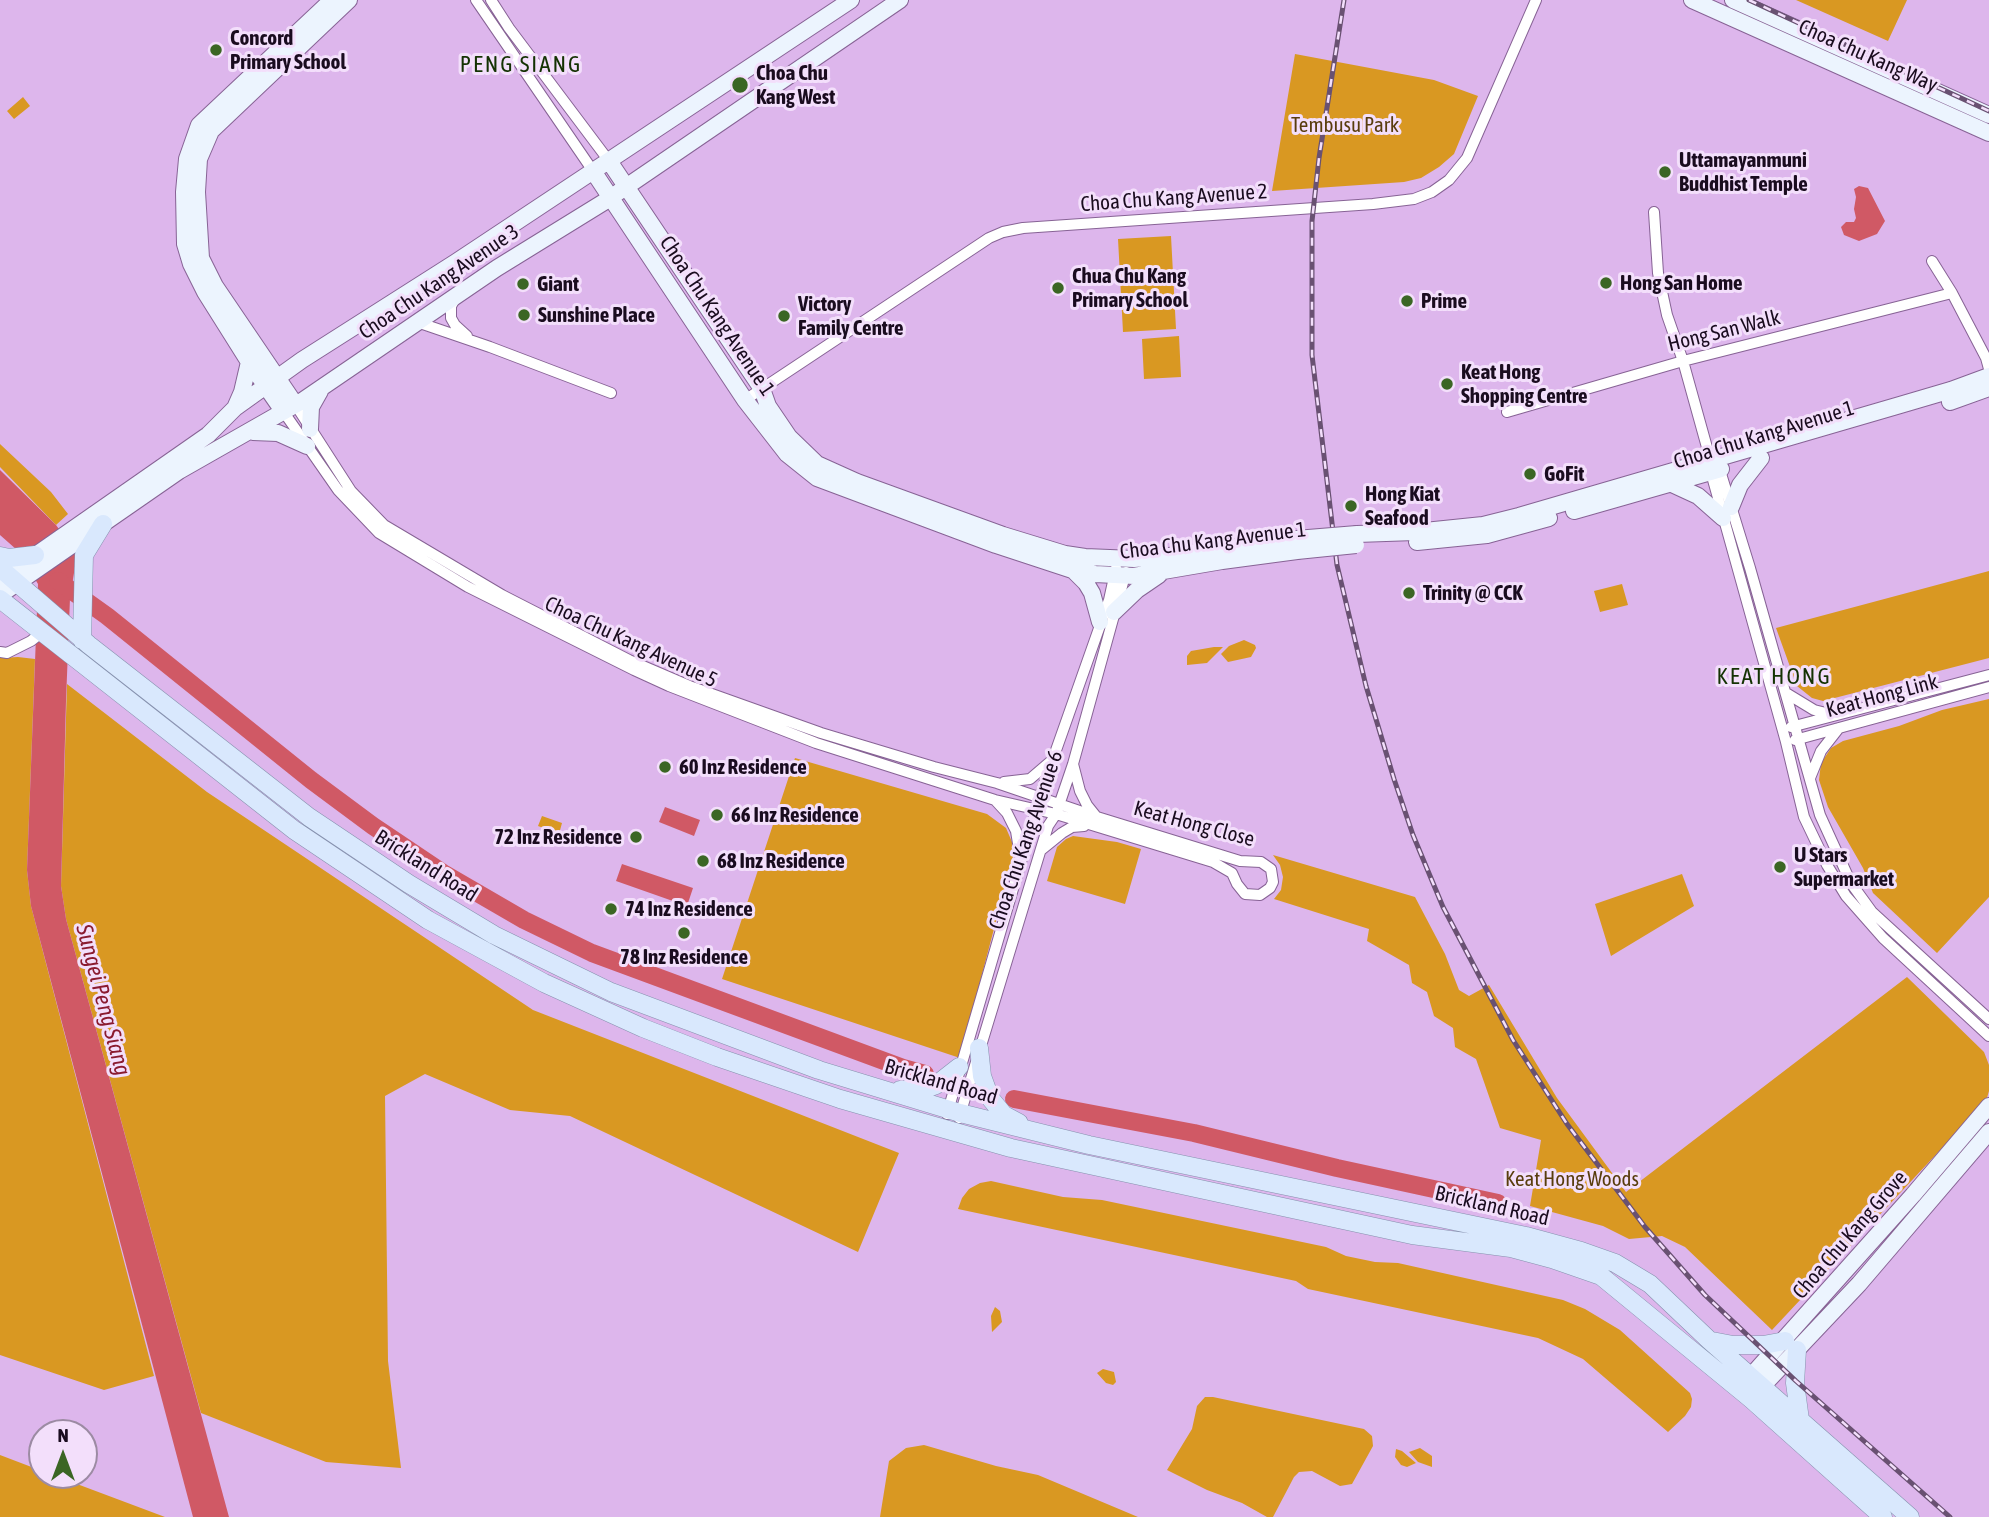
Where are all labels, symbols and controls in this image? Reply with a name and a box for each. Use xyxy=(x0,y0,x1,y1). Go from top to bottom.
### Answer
street label: Choa Chu Kang Way xyxy=(1795,14,1941,98)
place label: Concord Primary School xyxy=(230,25,346,75)
marker: Concord Primary School xyxy=(208,42,224,58)
district label: PENG SIANG xyxy=(461,51,581,79)
place label: Choa Chu Kang West xyxy=(756,60,835,110)
marker: Choa Chu Kang West xyxy=(730,75,750,95)
park label: Tembusu Park xyxy=(1291,112,1399,138)
place label: Uttamayanmuni Buddhist Temple xyxy=(1679,147,1808,197)
marker: Uttamayanmuni Buddhist Temple xyxy=(1657,164,1673,180)
street label: Choa Chu Kang Avenue 2 xyxy=(1080,179,1268,217)
street label: Choa Chu Kang Avenue 3 xyxy=(354,219,524,345)
street label: Choa Chu Kang Avenue 1 xyxy=(654,231,780,401)
place label: Chua Chu Kang Primary School xyxy=(1072,263,1188,313)
place label: Hong San Home xyxy=(1620,270,1743,296)
place label: Giant xyxy=(537,271,579,297)
marker: Hong San Home xyxy=(1598,275,1614,291)
marker: Giant xyxy=(515,276,531,292)
marker: Chua Chu Kang Primary School xyxy=(1050,280,1066,296)
place label: Prime xyxy=(1421,288,1467,314)
place label: Victory Family Centre xyxy=(798,291,904,341)
marker: Prime xyxy=(1399,293,1415,309)
place label: Sunshine Place xyxy=(538,302,655,328)
street label: Hong San Walk xyxy=(1665,305,1783,357)
marker: Sunshine Place xyxy=(516,307,532,323)
marker: Victory Family Centre xyxy=(776,308,792,324)
place label: Keat Hong Shopping Centre xyxy=(1461,359,1588,409)
marker: Keat Hong Shopping Centre xyxy=(1439,376,1455,392)
street label: Choa Chu Kang Avenue 1 xyxy=(1671,396,1857,474)
place label: GoFit xyxy=(1544,461,1584,487)
marker: GoFit xyxy=(1522,466,1538,482)
place label: Hong Kiat Seafood xyxy=(1365,481,1440,531)
marker: Hong Kiat Seafood xyxy=(1343,498,1359,514)
street label: Choa Chu Kang Avenue 1 xyxy=(1118,517,1308,565)
place label: Trinity @ CCK xyxy=(1423,580,1523,606)
marker: Trinity @ CCK xyxy=(1401,585,1417,601)
street label: Choa Chu Kang Avenue 5 xyxy=(541,591,721,693)
district label: KEAT HONG xyxy=(1718,663,1830,691)
street label: Keat Hong Link xyxy=(1823,669,1941,723)
street label: Choa Chu Kang Avenue 6 xyxy=(984,747,1068,933)
place label: 60 Inz Residence xyxy=(679,754,807,780)
marker: 60 Inz Residence xyxy=(657,759,673,775)
street label: Keat Hong Close xyxy=(1131,796,1257,852)
place label: 66 Inz Residence xyxy=(731,802,859,828)
marker: 66 Inz Residence xyxy=(709,807,725,823)
street label: Brickland Road xyxy=(370,824,482,908)
place label: 72 Inz Residence xyxy=(494,824,622,850)
marker: 72 Inz Residence xyxy=(628,829,644,845)
place label: U Stars Supermarket xyxy=(1794,842,1894,892)
place label: 68 Inz Residence xyxy=(717,848,845,874)
marker: 68 Inz Residence xyxy=(695,853,711,869)
marker: U Stars Supermarket xyxy=(1772,859,1788,875)
place label: 74 Inz Residence xyxy=(625,896,753,922)
marker: 74 Inz Residence xyxy=(603,901,619,917)
water label: Sungei Peng Siang xyxy=(70,921,136,1079)
marker: 78 Inz Residence xyxy=(676,925,692,941)
place label: 78 Inz Residence xyxy=(620,944,748,970)
street label: Brickland Road xyxy=(882,1054,1000,1110)
park label: Keat Hong Woods xyxy=(1505,1166,1639,1192)
street label: Choa Chu Kang Grove xyxy=(1788,1166,1912,1304)
street label: Brickland Road xyxy=(1432,1181,1552,1231)
north arrow xyxy=(28,1419,98,1489)
text: N xyxy=(57,1424,69,1446)

